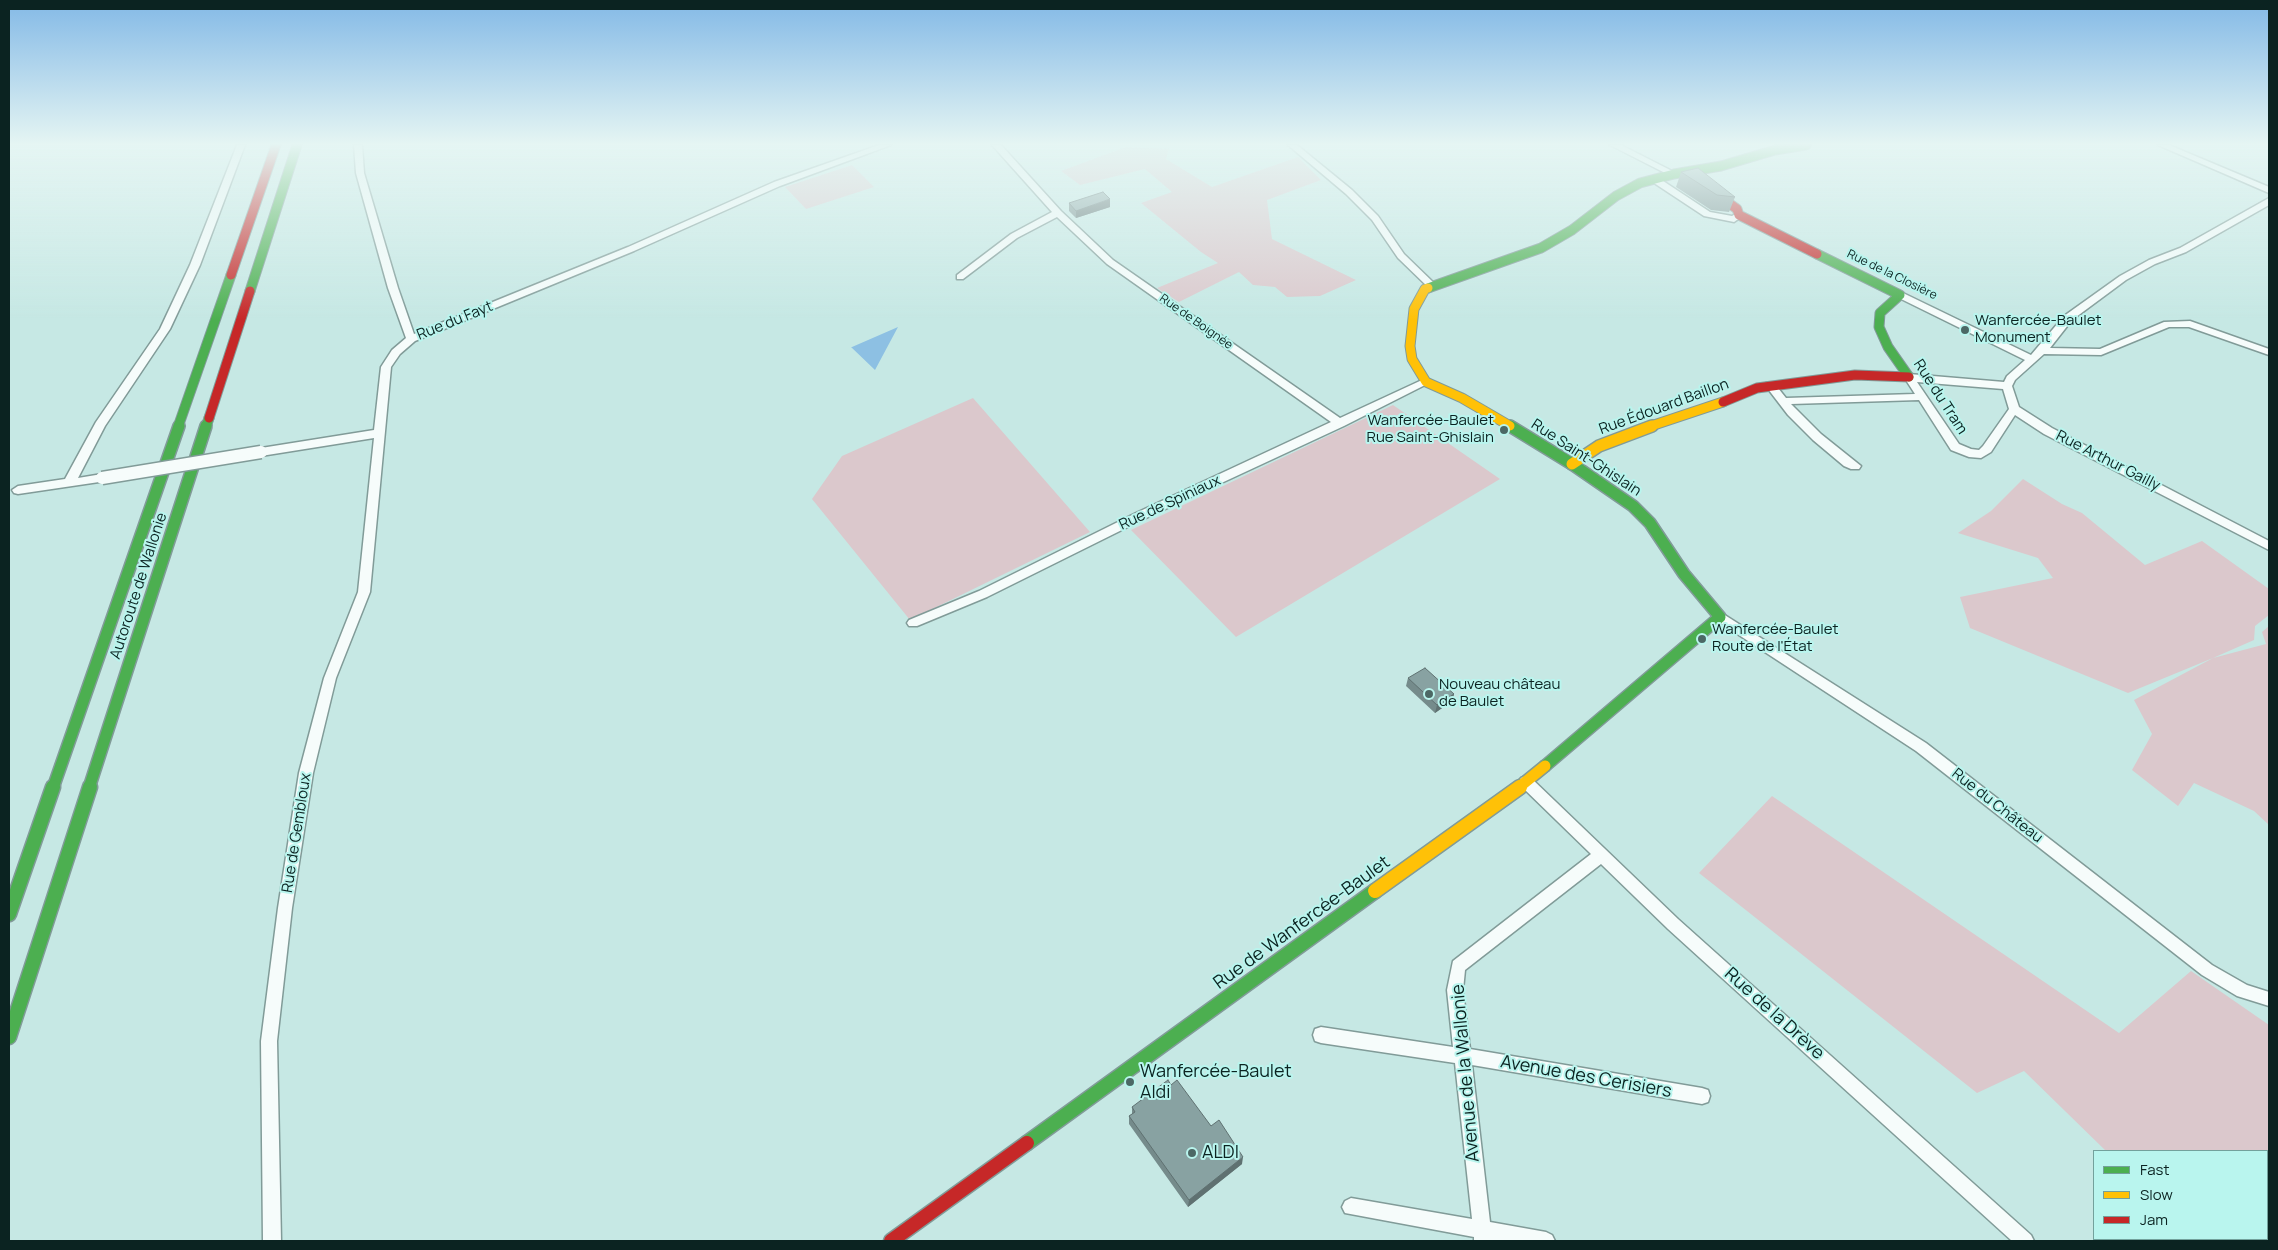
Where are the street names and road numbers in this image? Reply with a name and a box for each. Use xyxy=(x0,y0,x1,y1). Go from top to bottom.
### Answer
street label: Rue de la Closière xyxy=(1845,247,1939,303)
street label: Rue de Boignée xyxy=(1157,291,1235,353)
street label: Rue du Fayt xyxy=(414,298,496,344)
street label: Rue du Tram xyxy=(1909,356,1971,438)
street label: Rue Édouard Baillon xyxy=(1597,375,1731,439)
street label: Rue Saint-Ghislain xyxy=(1528,416,1644,500)
street label: Rue Arthur Gailly xyxy=(2053,427,2163,495)
street label: Rue de Spiniaux xyxy=(1116,472,1224,534)
street label: Autoroute de Wallonie xyxy=(107,511,171,661)
street label: Rue du Château xyxy=(1948,765,2046,847)
street label: Rue de Gembloux xyxy=(279,772,315,894)
street label: Rue de Wanfercée-Baulet xyxy=(1210,852,1394,994)
street label: Rue de la Drève xyxy=(1720,964,1828,1064)
street label: Avenue de la Wallonie xyxy=(1447,983,1485,1163)
street label: Avenue des Cerisiers xyxy=(1499,1051,1673,1103)

